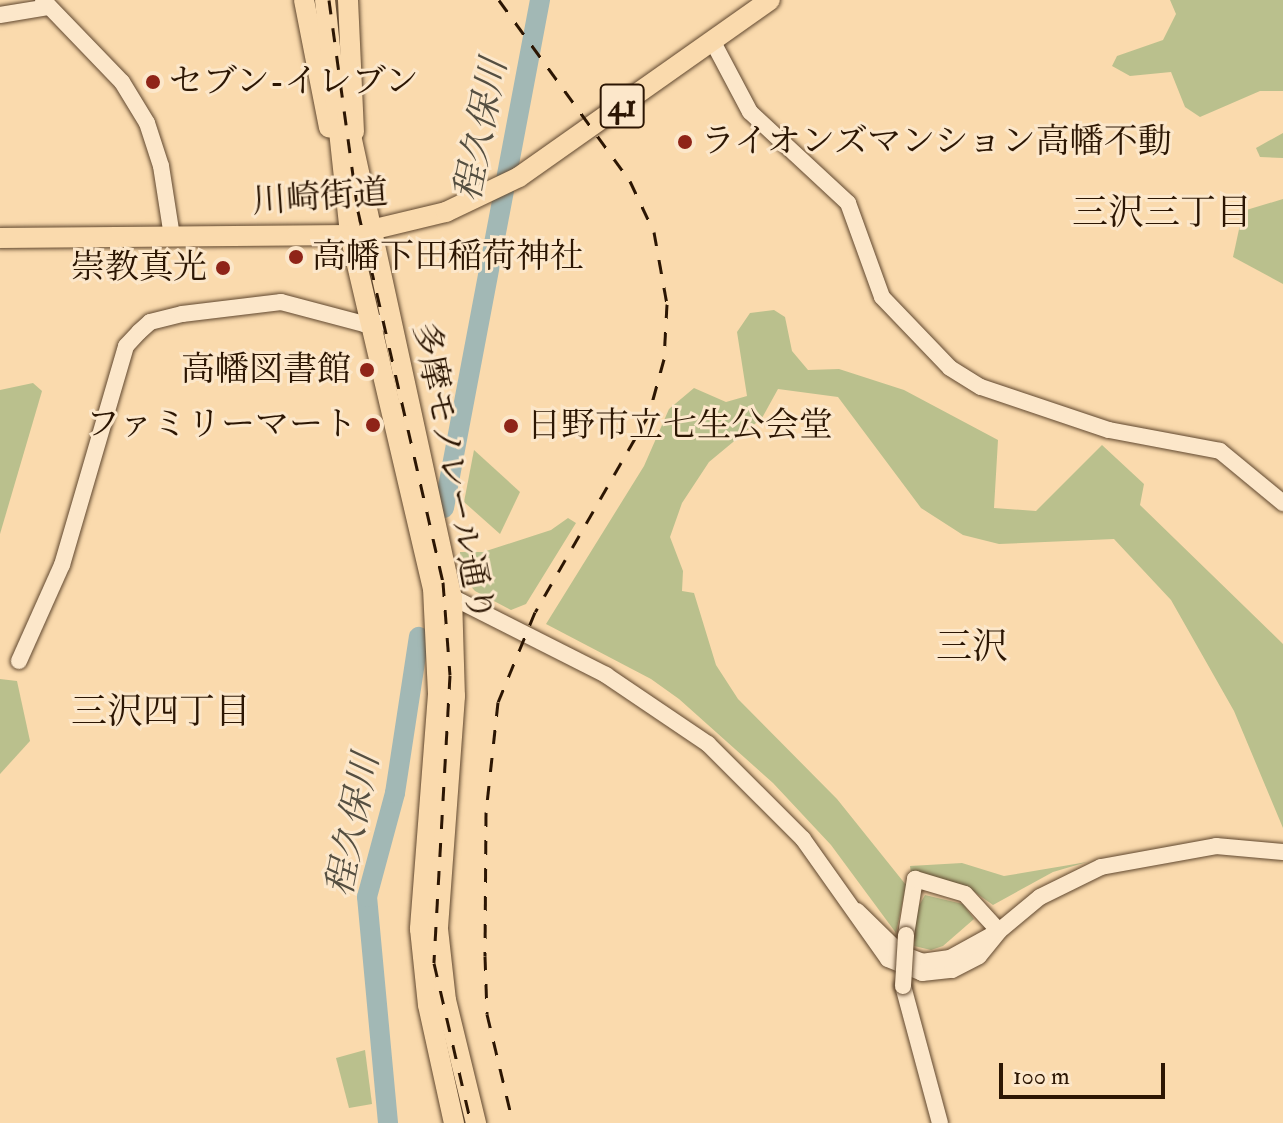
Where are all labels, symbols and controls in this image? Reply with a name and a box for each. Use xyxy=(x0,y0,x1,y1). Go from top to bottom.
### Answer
water label: 程久保川 xyxy=(446,55,516,205)
place label: セブン-イレブン xyxy=(169,62,421,102)
marker: セブン-イレブン xyxy=(144,73,162,91)
road number: 41 xyxy=(598,78,646,134)
place label: ライオンズマンション高幡不動 xyxy=(701,122,1177,162)
marker: ライオンズマンション高幡不動 xyxy=(676,133,694,151)
street label: 川崎街道 xyxy=(251,172,389,222)
district label: 三沢三丁目 xyxy=(1072,191,1252,235)
place label: 高幡下田稲荷神社 xyxy=(312,237,584,277)
place label: 崇教真光 xyxy=(71,248,207,288)
marker: 高幡下田稲荷神社 xyxy=(287,248,305,266)
marker: 崇教真光 xyxy=(214,259,232,277)
street label: 多摩モノレール通り xyxy=(404,318,502,626)
place label: 高幡図書館 xyxy=(181,350,351,390)
marker: 高幡図書館 xyxy=(358,361,376,379)
place label: ファミリーマート xyxy=(85,405,357,445)
place label: 日野市立七生公会堂 xyxy=(527,406,833,446)
marker: ファミリーマート xyxy=(364,416,382,434)
marker: 日野市立七生公会堂 xyxy=(502,417,520,435)
district label: 三沢 xyxy=(936,625,1008,669)
district label: 三沢四丁目 xyxy=(71,690,251,734)
water label: 程久保川 xyxy=(318,750,388,900)
scale bar xyxy=(1003,1047,1169,1097)
text: 100 m xyxy=(1013,1061,1070,1092)

